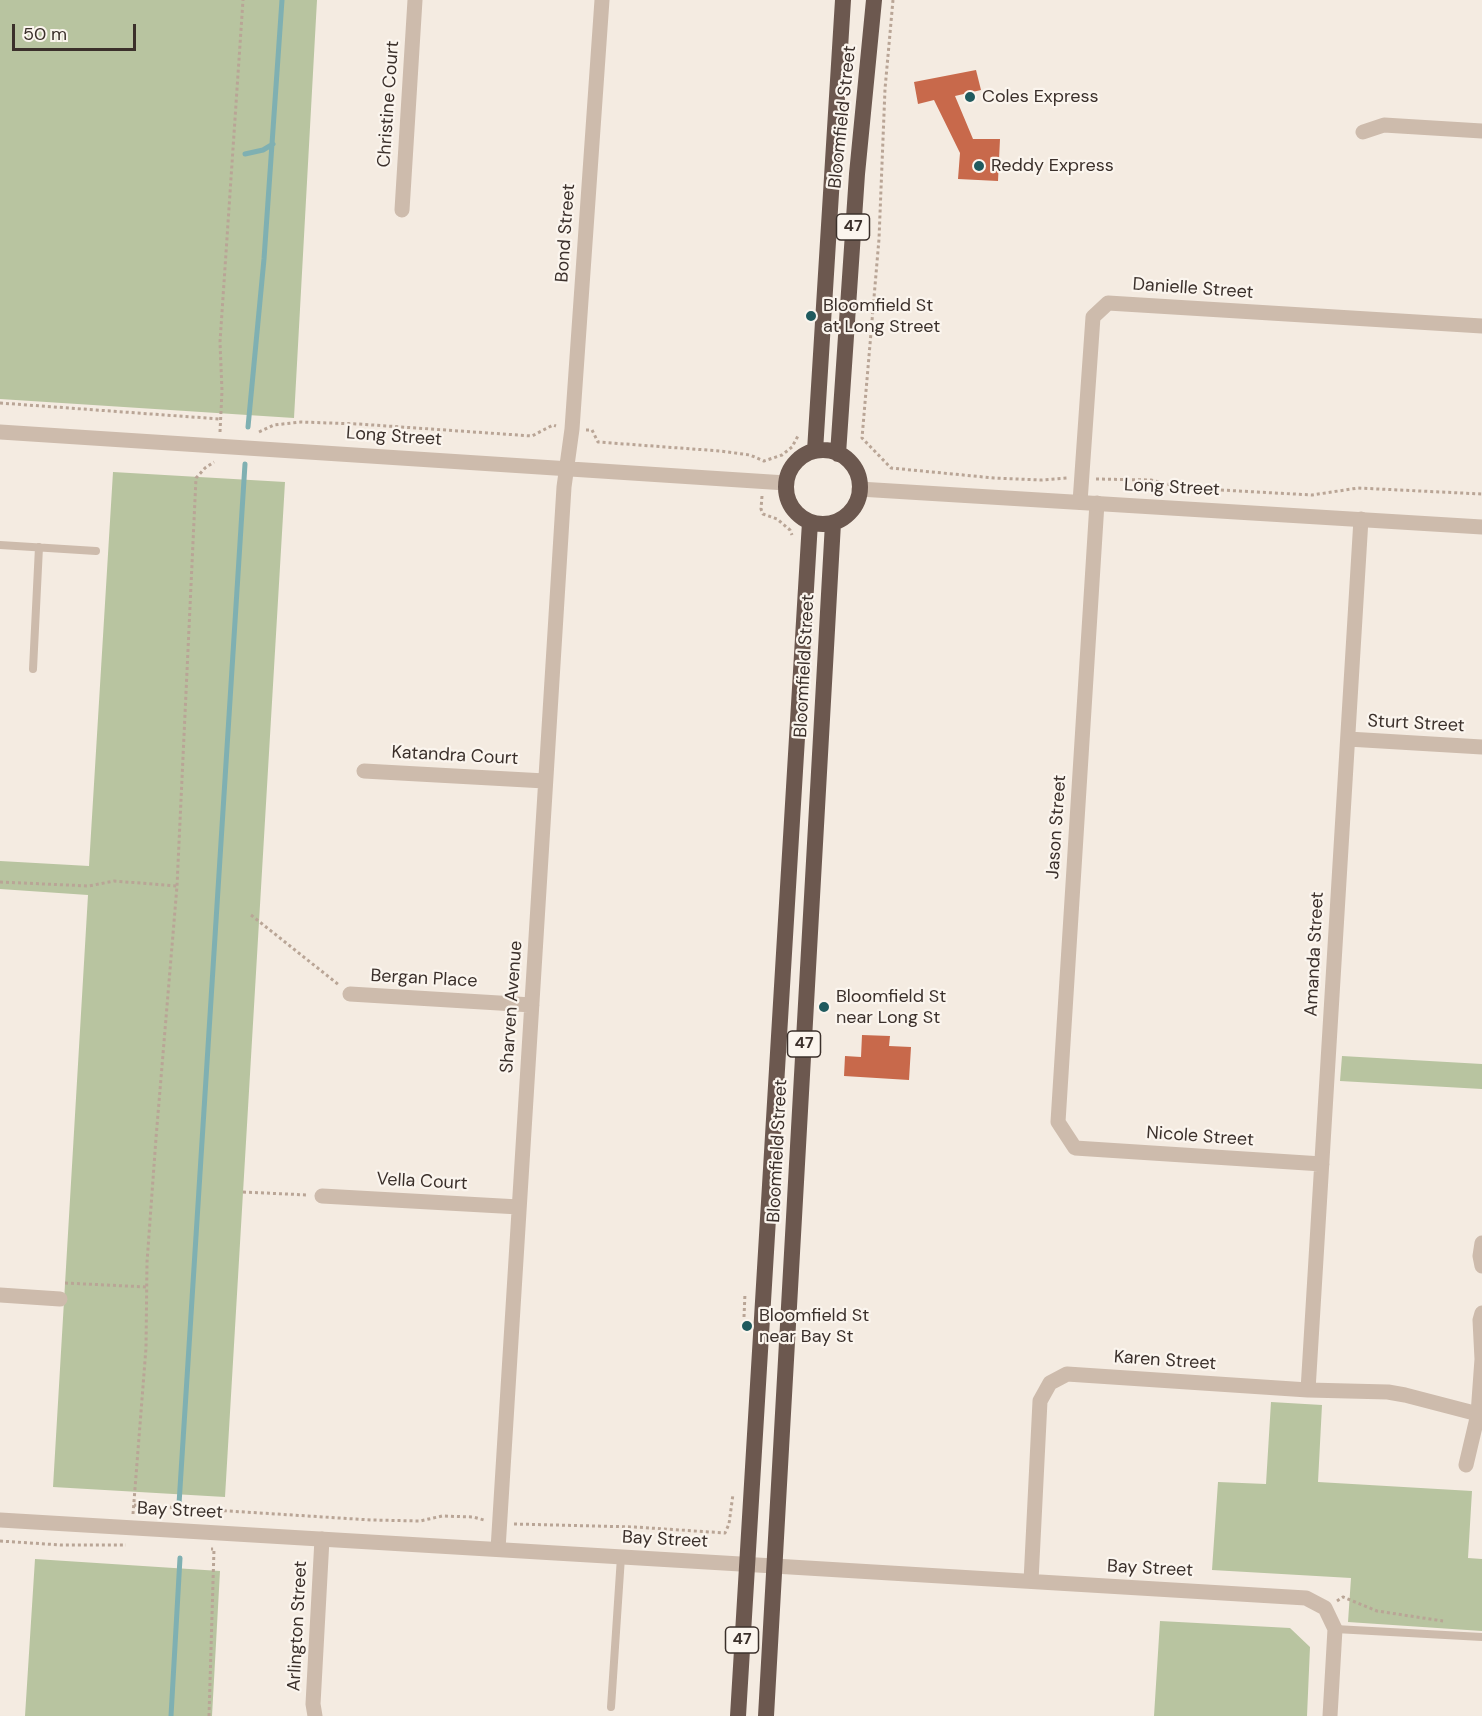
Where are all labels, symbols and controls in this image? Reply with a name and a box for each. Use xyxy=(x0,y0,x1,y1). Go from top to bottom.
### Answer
scale bar xyxy=(15,12,140,50)
text: 50 m xyxy=(23,22,67,46)
street label: Christine Court xyxy=(374,40,404,168)
street label: Bloomfield Street xyxy=(825,44,861,190)
place label: Coles Express xyxy=(982,86,1099,108)
marker: Coles Express xyxy=(963,90,977,104)
place label: Reddy Express xyxy=(991,155,1114,177)
marker: Reddy Express xyxy=(972,159,986,173)
street label: Bond Street xyxy=(552,183,580,283)
road number: 47 xyxy=(836,214,870,240)
street label: Danielle Street xyxy=(1132,274,1254,304)
place label: Bloomfield St at Long Street xyxy=(823,295,940,338)
marker: Bloomfield St at Long Street xyxy=(804,309,818,323)
street label: Long Street xyxy=(345,423,443,451)
street label: Long Street xyxy=(1124,475,1220,501)
street label: Bloomfield Street xyxy=(790,594,820,738)
street label: Sturt Street xyxy=(1367,711,1465,737)
street label: Katandra Court xyxy=(391,742,519,770)
street label: Jason Street xyxy=(1043,774,1071,880)
street label: Amanda Street xyxy=(1301,891,1329,1017)
street label: Sharven Avenue xyxy=(497,940,527,1074)
street label: Bergan Place xyxy=(370,965,478,993)
place label: Bloomfield St near Long St xyxy=(836,986,946,1028)
marker: Bloomfield St near Long St xyxy=(817,1000,831,1014)
road number: 47 xyxy=(788,1031,820,1057)
street label: Bloomfield Street xyxy=(763,1079,793,1223)
street label: Nicole Street xyxy=(1145,1122,1255,1152)
street label: Vella Court xyxy=(376,1169,468,1195)
place label: Bloomfield St near Bay St xyxy=(759,1305,869,1348)
marker: Bloomfield St near Bay St xyxy=(740,1319,754,1333)
street label: Karen Street xyxy=(1113,1347,1217,1375)
street label: Bay Street xyxy=(136,1498,224,1524)
street label: Bay Street xyxy=(621,1527,709,1553)
street label: Bay Street xyxy=(1106,1556,1194,1582)
street label: Arlington Street xyxy=(284,1560,312,1692)
road number: 47 xyxy=(726,1627,758,1653)

